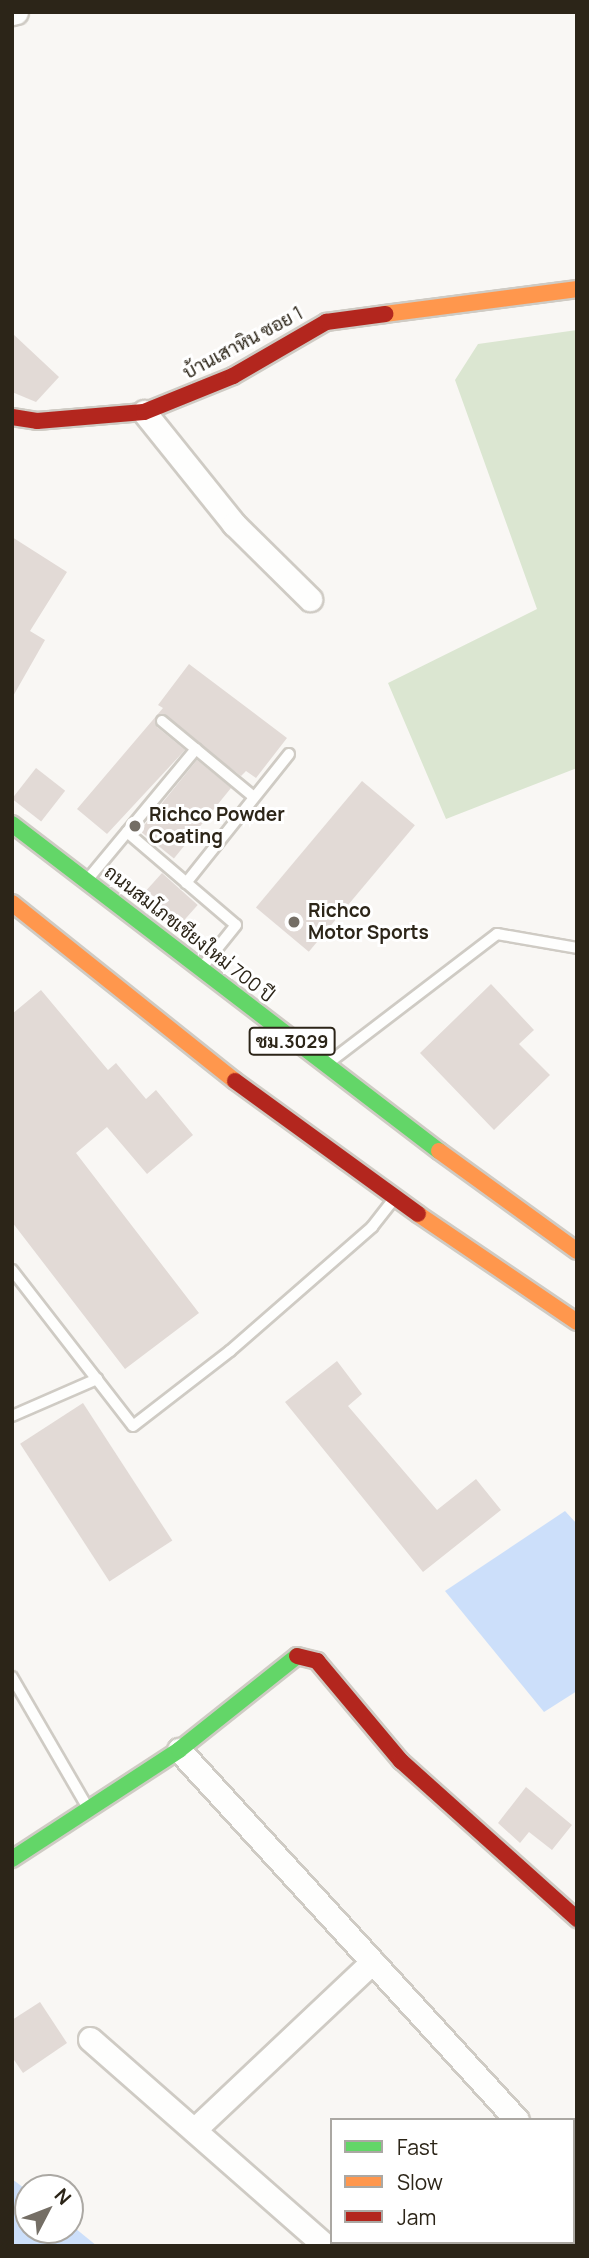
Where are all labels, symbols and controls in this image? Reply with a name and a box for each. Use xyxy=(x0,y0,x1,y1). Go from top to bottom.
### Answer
street label: บ้านเสาหิน ซอย 1 xyxy=(179,302,307,384)
place label: Richco Powder Coating xyxy=(149,804,285,848)
marker: Richco Powder Coating xyxy=(127,818,143,834)
street label: ถนนสมโภชเชียงใหม่ 700 ปี xyxy=(100,861,278,1007)
place label: Richco Motor Sports xyxy=(308,900,429,944)
marker: Richco Motor Sports xyxy=(286,914,302,930)
road number: ชม.3029 xyxy=(248,1026,336,1056)
legend xyxy=(330,2118,575,2244)
text: Fast xyxy=(397,2133,438,2161)
text: Slow xyxy=(397,2168,443,2196)
north arrow xyxy=(14,2174,84,2244)
text: N xyxy=(49,2183,77,2210)
text: Jam xyxy=(397,2203,436,2231)

